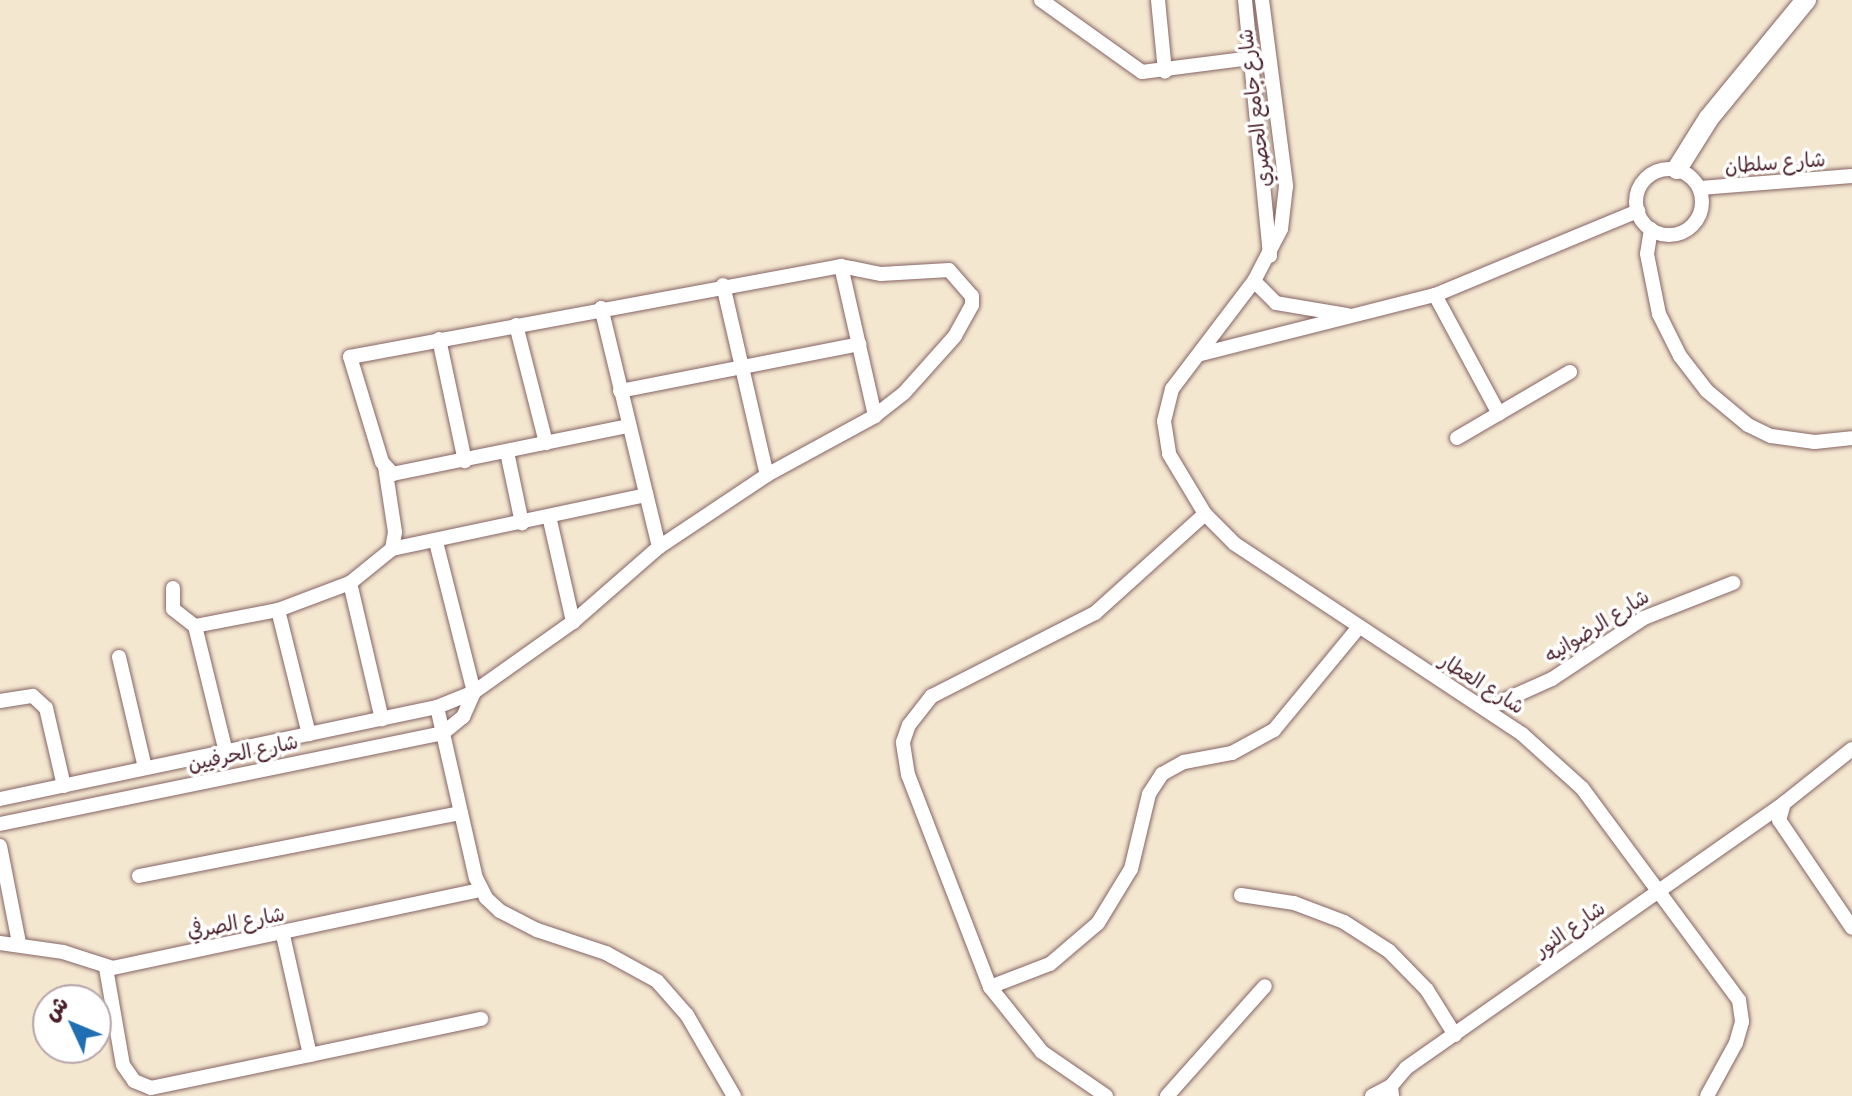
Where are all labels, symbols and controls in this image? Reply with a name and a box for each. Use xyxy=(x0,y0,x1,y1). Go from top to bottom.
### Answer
street label: شارع جامع الحصري xyxy=(1233,28,1277,188)
street label: شارع سلطان xyxy=(1724,148,1826,178)
street label: شارع الرضوانيه xyxy=(1540,584,1654,668)
street label: شارع العطار xyxy=(1435,649,1529,719)
street label: شارع الحرفيين xyxy=(186,730,300,776)
street label: شارع النور xyxy=(1530,896,1610,962)
street label: شارع الصرفي xyxy=(185,902,287,944)
north arrow xyxy=(32,984,112,1064)
text: ش xyxy=(38,990,75,1027)

